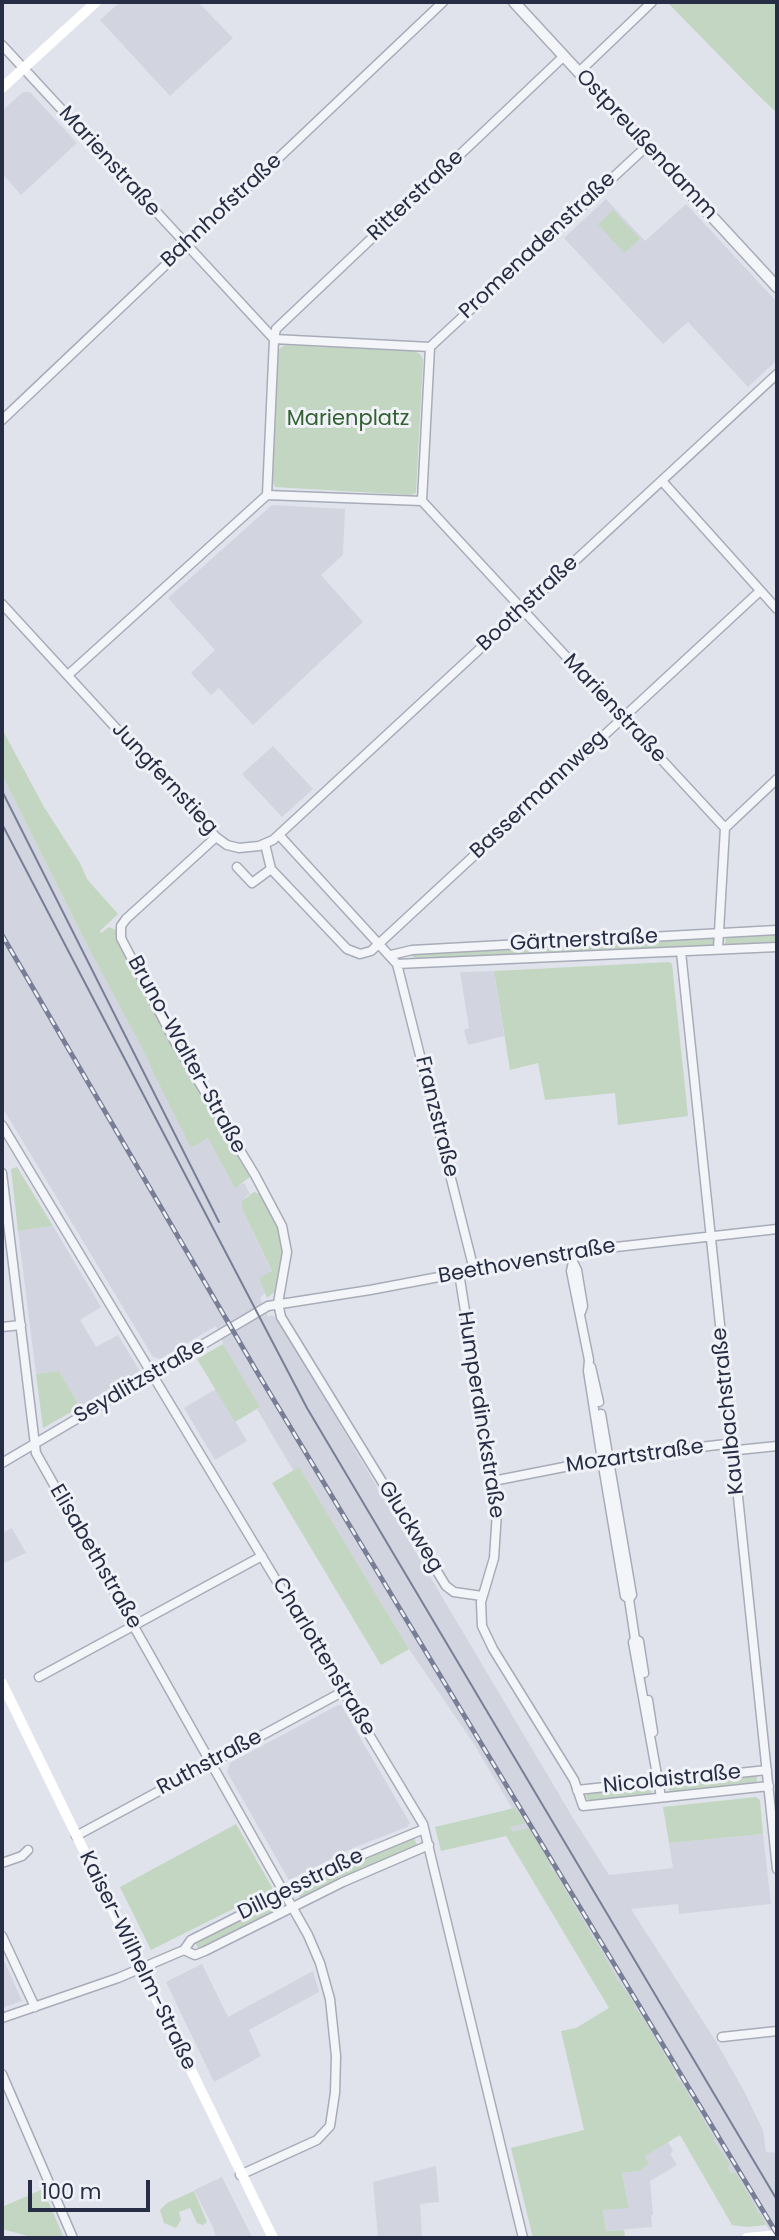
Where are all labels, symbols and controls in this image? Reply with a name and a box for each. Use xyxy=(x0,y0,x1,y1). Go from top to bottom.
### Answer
street label: Ostpreußendamm xyxy=(570,65,722,225)
street label: Marienstraße xyxy=(53,102,165,222)
street label: Ritterstraße xyxy=(363,145,469,247)
street label: Bahnhofstraße xyxy=(156,149,288,273)
street label: Promenadenstraße xyxy=(455,167,621,325)
park label: Marienplatz xyxy=(287,407,409,433)
street label: Boothstraße xyxy=(472,551,584,657)
street label: Marienstraße xyxy=(557,649,671,769)
street label: Jungfernstieg xyxy=(106,718,222,840)
street label: Bassermannweg xyxy=(466,725,612,865)
street label: Gärtnerstraße xyxy=(509,925,659,957)
street label: Bruno-Walter-Straße xyxy=(121,952,251,1158)
street label: Franzstraße xyxy=(409,1054,463,1180)
street label: Beethovenstraße xyxy=(436,1234,618,1290)
street label: Humperdinckstraße xyxy=(451,1310,509,1520)
street label: Kaulbachstraße xyxy=(708,1326,750,1496)
street label: Seydlitzstraße xyxy=(70,1334,210,1430)
street label: Mozartstraße xyxy=(565,1435,705,1479)
street label: Gluckweg xyxy=(372,1477,448,1577)
street label: Elisabethstraße xyxy=(43,1480,147,1634)
street label: Charlottenstraße xyxy=(266,1573,380,1741)
street label: Ruthstraße xyxy=(153,1725,267,1801)
street label: Nicolaistraße xyxy=(602,1760,742,1800)
street label: Dillgesstraße xyxy=(234,1844,368,1926)
street label: Kaiser-Wilhelm-Straße xyxy=(73,1847,201,2075)
scale bar xyxy=(32,2166,154,2210)
text: 100 m xyxy=(41,2177,101,2206)

